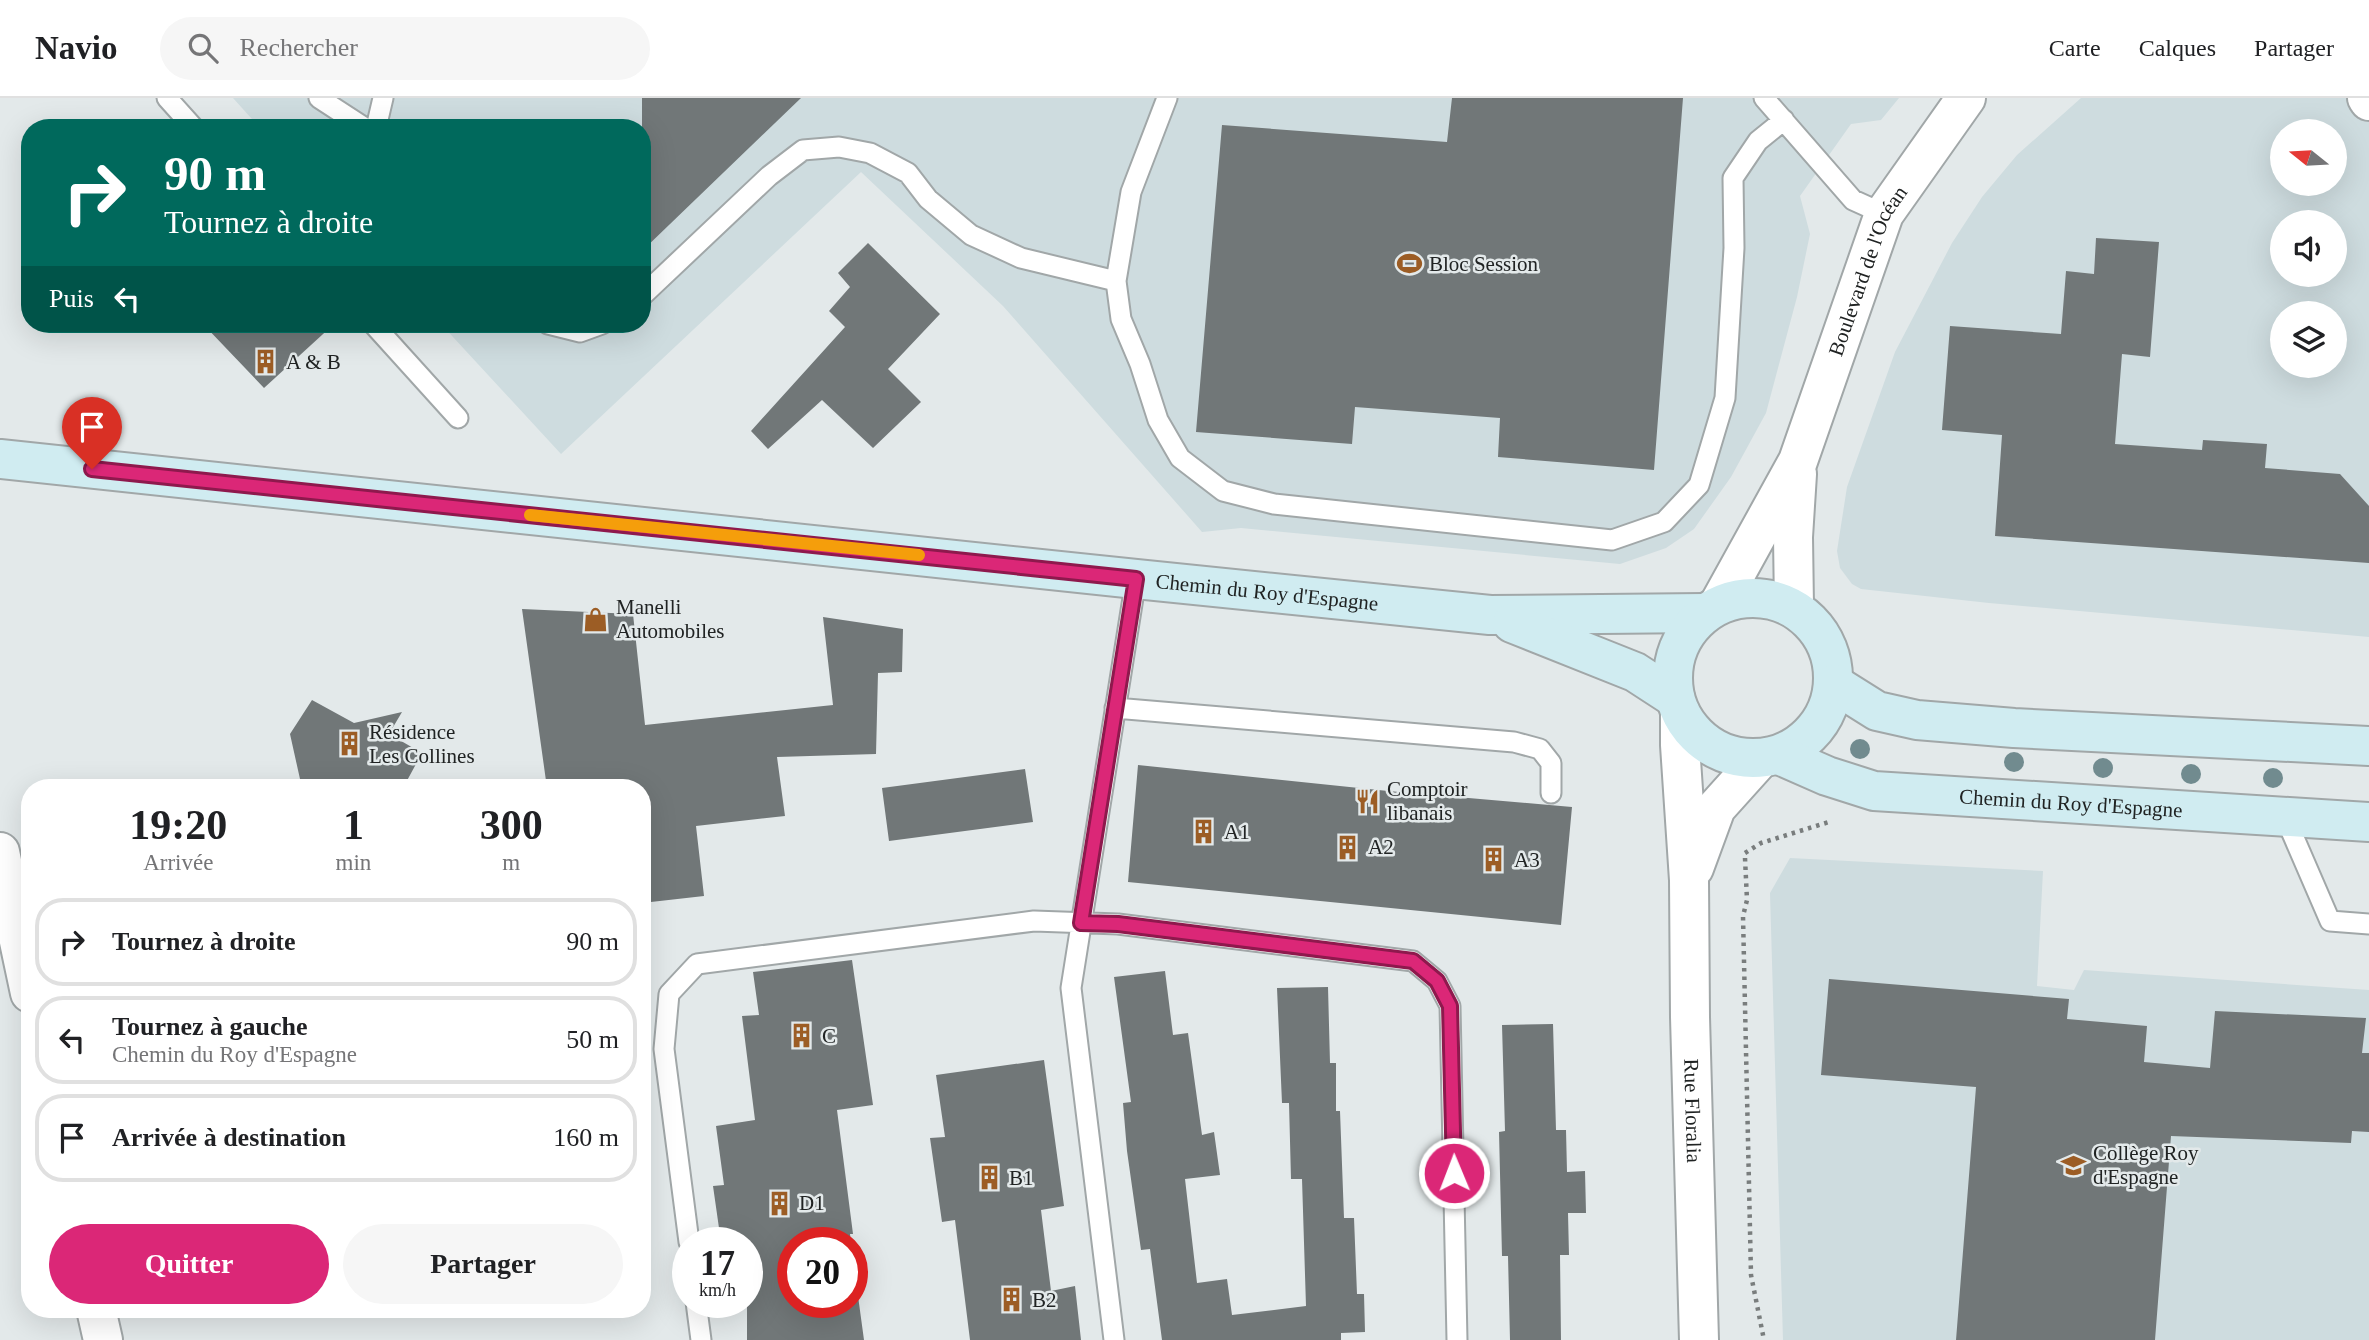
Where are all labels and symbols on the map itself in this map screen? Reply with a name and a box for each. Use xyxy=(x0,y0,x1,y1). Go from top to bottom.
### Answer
north arrow xyxy=(2270,119,2347,196)
street label: Boulevard de l'Océan xyxy=(1824,181,1912,359)
sports icon: Bloc Session xyxy=(1395,250,1423,278)
place label: Bloc Session xyxy=(1429,252,1539,276)
building icon: A & B xyxy=(252,348,280,376)
place label: A & B xyxy=(286,350,341,374)
pin xyxy=(62,397,122,469)
street label: Chemin du Roy d'Espagne xyxy=(1154,569,1380,616)
place label: Manelli Automobiles xyxy=(616,595,725,643)
shop icon: Manelli Automobiles xyxy=(582,605,610,633)
place label: Résidence Les Collines xyxy=(369,720,475,768)
building icon: Résidence Les Collines xyxy=(335,730,363,758)
place label: Comptoir libanais xyxy=(1387,777,1468,825)
street label: Chemin du Roy d'Espagne xyxy=(1958,784,2183,822)
restaurant icon: Comptoir libanais xyxy=(1353,787,1381,815)
building icon: A1 xyxy=(1190,818,1218,846)
place label: A1 xyxy=(1224,820,1250,844)
building icon: A2 xyxy=(1334,833,1362,861)
place label: A2 xyxy=(1368,835,1394,859)
building icon: A3 xyxy=(1480,846,1508,874)
place label: A3 xyxy=(1514,848,1540,872)
building icon: C xyxy=(788,1022,816,1050)
place label: C xyxy=(822,1024,836,1048)
street label: Rue Floralia xyxy=(1679,1058,1706,1164)
position arrow xyxy=(1417,1136,1491,1210)
place label: Collège Roy d'Espagne xyxy=(2093,1141,2199,1189)
school or university icon: Collège Roy d'Espagne xyxy=(2059,1151,2087,1179)
building icon: B1 xyxy=(975,1164,1003,1192)
place label: B1 xyxy=(1009,1166,1034,1190)
building icon: D1 xyxy=(765,1189,793,1217)
place label: D1 xyxy=(799,1191,825,1215)
speed limit sign: 20 xyxy=(777,1227,868,1318)
building icon: B2 xyxy=(998,1286,1026,1314)
place label: B2 xyxy=(1032,1288,1057,1312)

